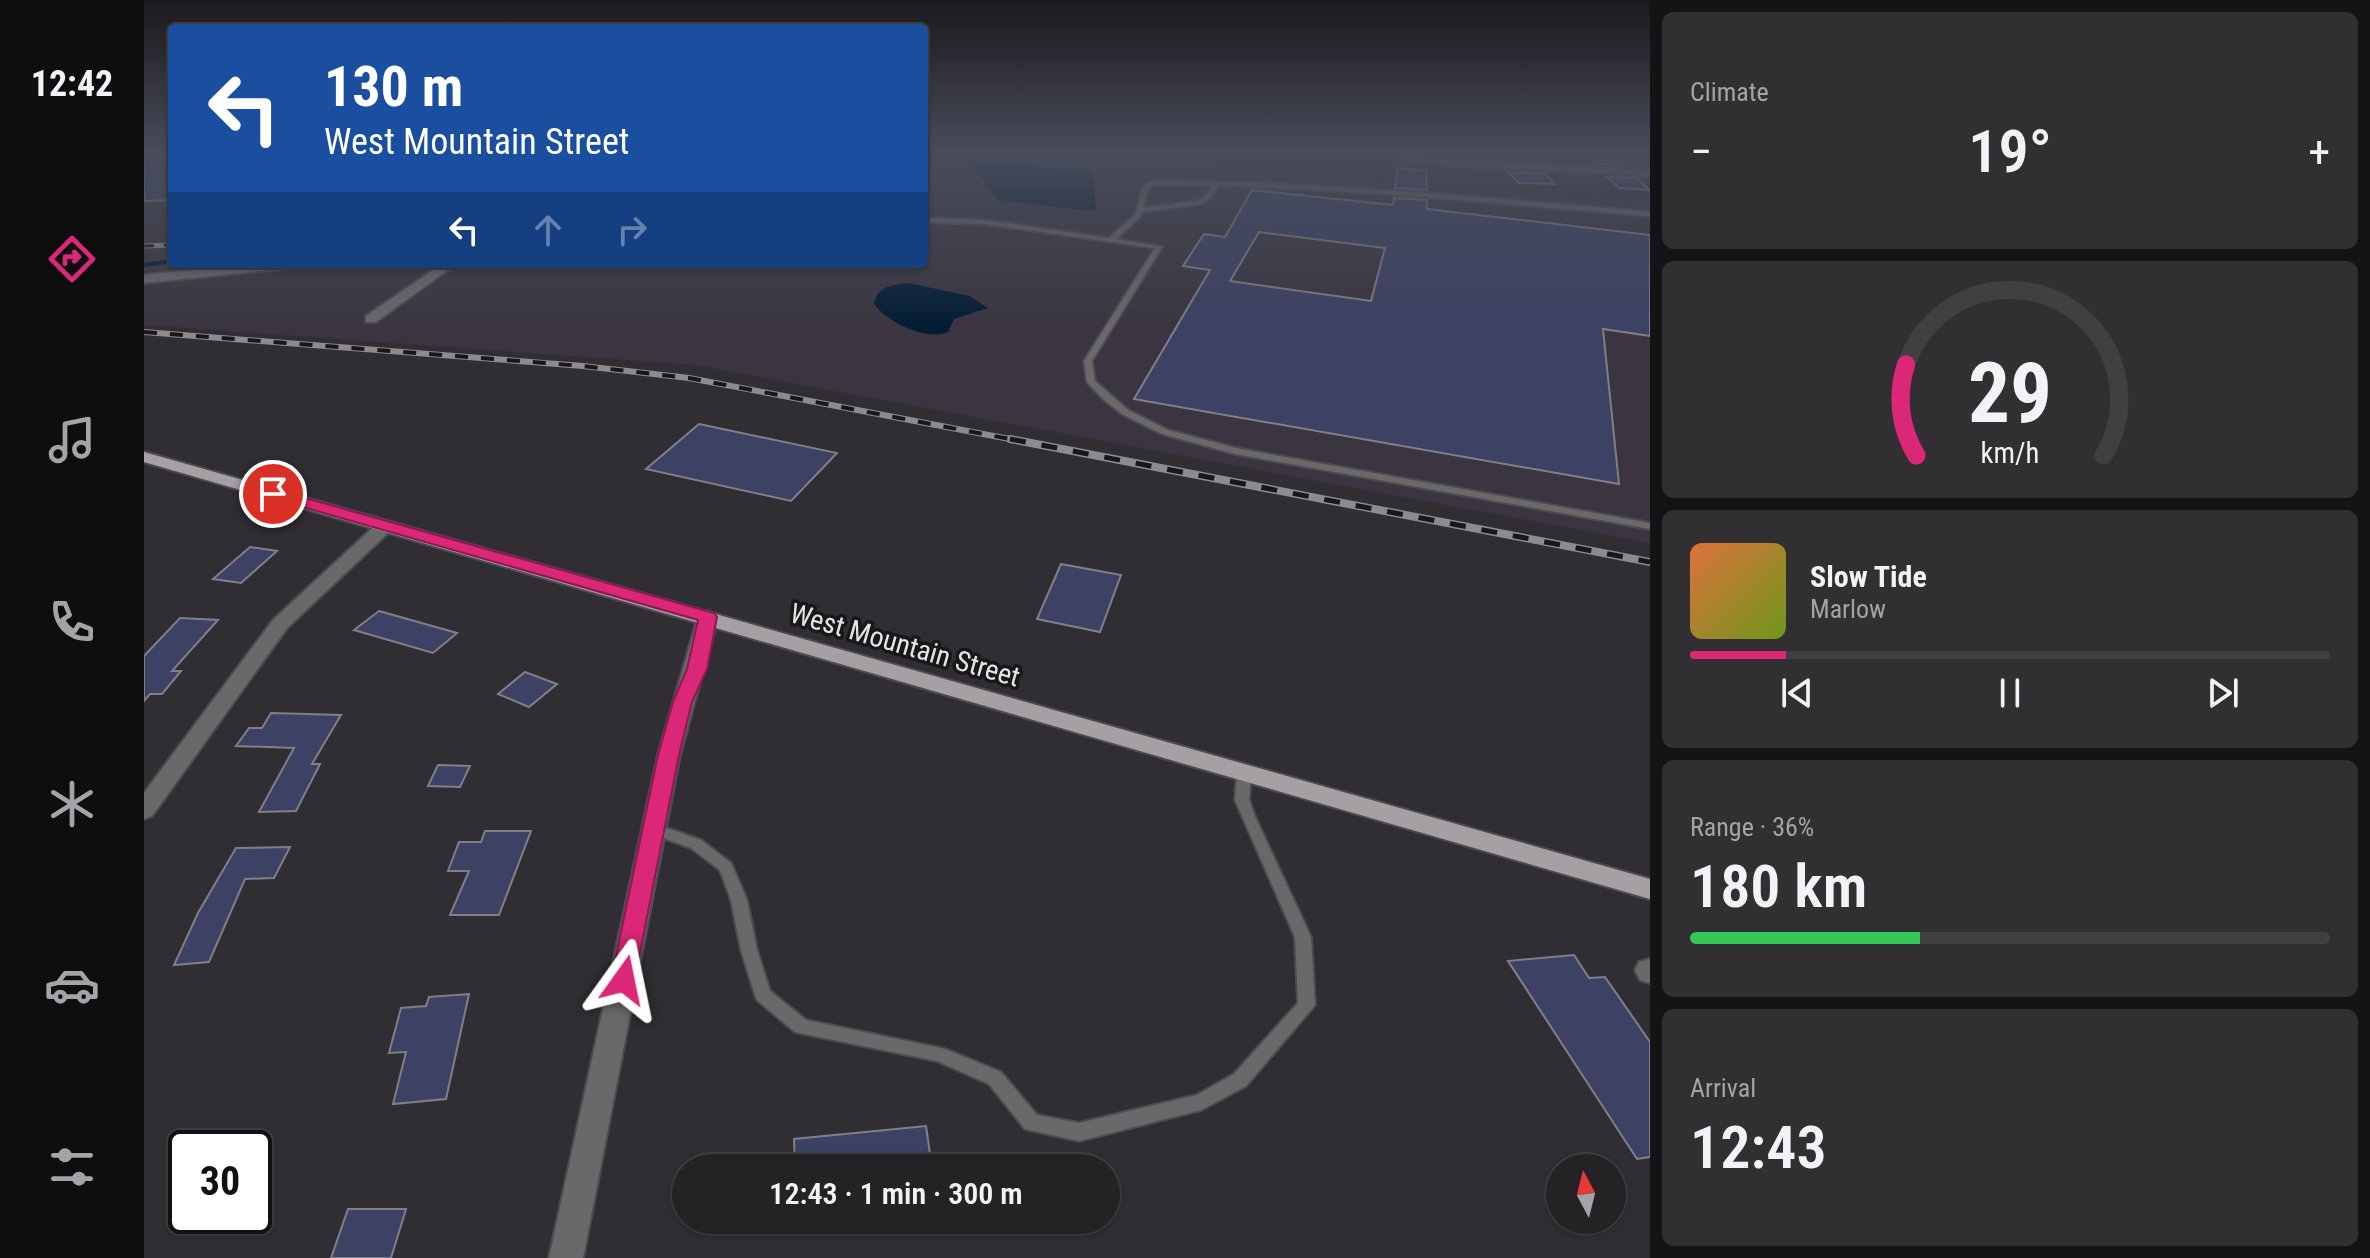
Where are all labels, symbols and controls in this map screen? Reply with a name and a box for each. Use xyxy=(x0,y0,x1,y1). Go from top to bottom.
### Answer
text: 130 m xyxy=(324,54,463,120)
icon: left xyxy=(192,56,296,160)
text: 12:42 xyxy=(31,63,113,105)
text: Climate xyxy=(1690,77,1769,107)
text: 19° xyxy=(1968,116,2052,187)
text: West Mountain Street xyxy=(324,121,629,163)
text: − xyxy=(1690,126,1712,178)
text: + xyxy=(2308,126,2330,178)
icon: left xyxy=(442,208,486,252)
icon: ahead xyxy=(526,208,570,252)
icon: right xyxy=(610,208,654,252)
icon: directions xyxy=(44,231,100,287)
text: 29 xyxy=(1968,344,2052,441)
icon: music xyxy=(44,412,100,468)
text: km/h xyxy=(1981,436,2039,470)
pin xyxy=(239,460,307,528)
icon: arrive xyxy=(251,472,295,516)
text: Slow Tide xyxy=(1810,559,1927,594)
icon: phone xyxy=(44,594,100,650)
text: Marlow xyxy=(1810,594,1886,624)
street label: West Mountain Street xyxy=(786,596,1024,694)
icon: previous xyxy=(1775,671,1819,715)
icon: pause xyxy=(1988,671,2032,715)
icon: next xyxy=(2201,671,2245,715)
icon: climate xyxy=(44,776,100,832)
text: Range · 36% xyxy=(1690,812,1814,842)
text: 180 km xyxy=(1690,851,1867,922)
position arrow xyxy=(582,938,666,1022)
icon: car xyxy=(44,957,100,1013)
text: Arrival xyxy=(1690,1073,1756,1103)
text: 12:43 xyxy=(1690,1112,1827,1183)
speed limit sign: 30 xyxy=(168,1130,272,1234)
icon: filters xyxy=(44,1139,100,1195)
north arrow xyxy=(1546,1154,1626,1234)
map controls xyxy=(1546,1154,1626,1234)
text: 12:43 · 1 min · 300 m xyxy=(769,1176,1023,1211)

